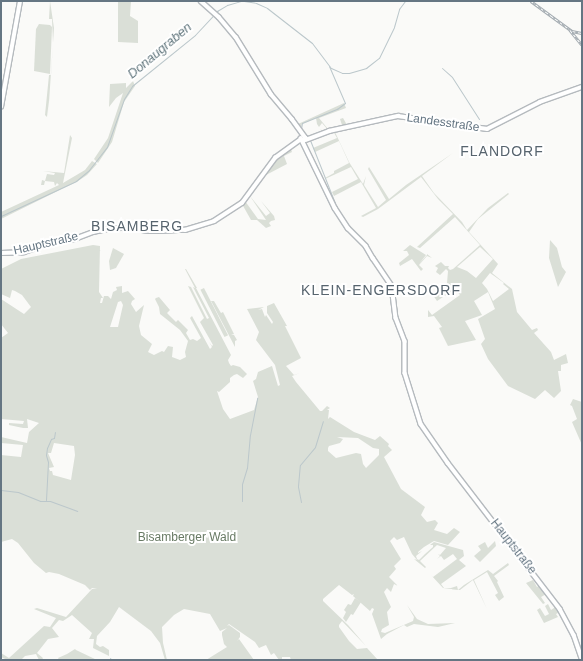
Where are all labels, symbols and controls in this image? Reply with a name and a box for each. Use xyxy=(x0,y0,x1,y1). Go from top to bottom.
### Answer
water label: Donaugraben xyxy=(125,20,195,82)
street label: Landesstraße xyxy=(406,111,480,135)
district label: FLANDORF xyxy=(460,143,544,159)
district label: BISAMBERG xyxy=(91,218,183,234)
street label: Hauptstraße xyxy=(12,230,80,258)
district label: KLEIN-ENGERSDORF xyxy=(301,282,461,298)
street label: Hauptstraße xyxy=(487,517,539,577)
park label: Bisamberger Wald xyxy=(138,531,236,545)

